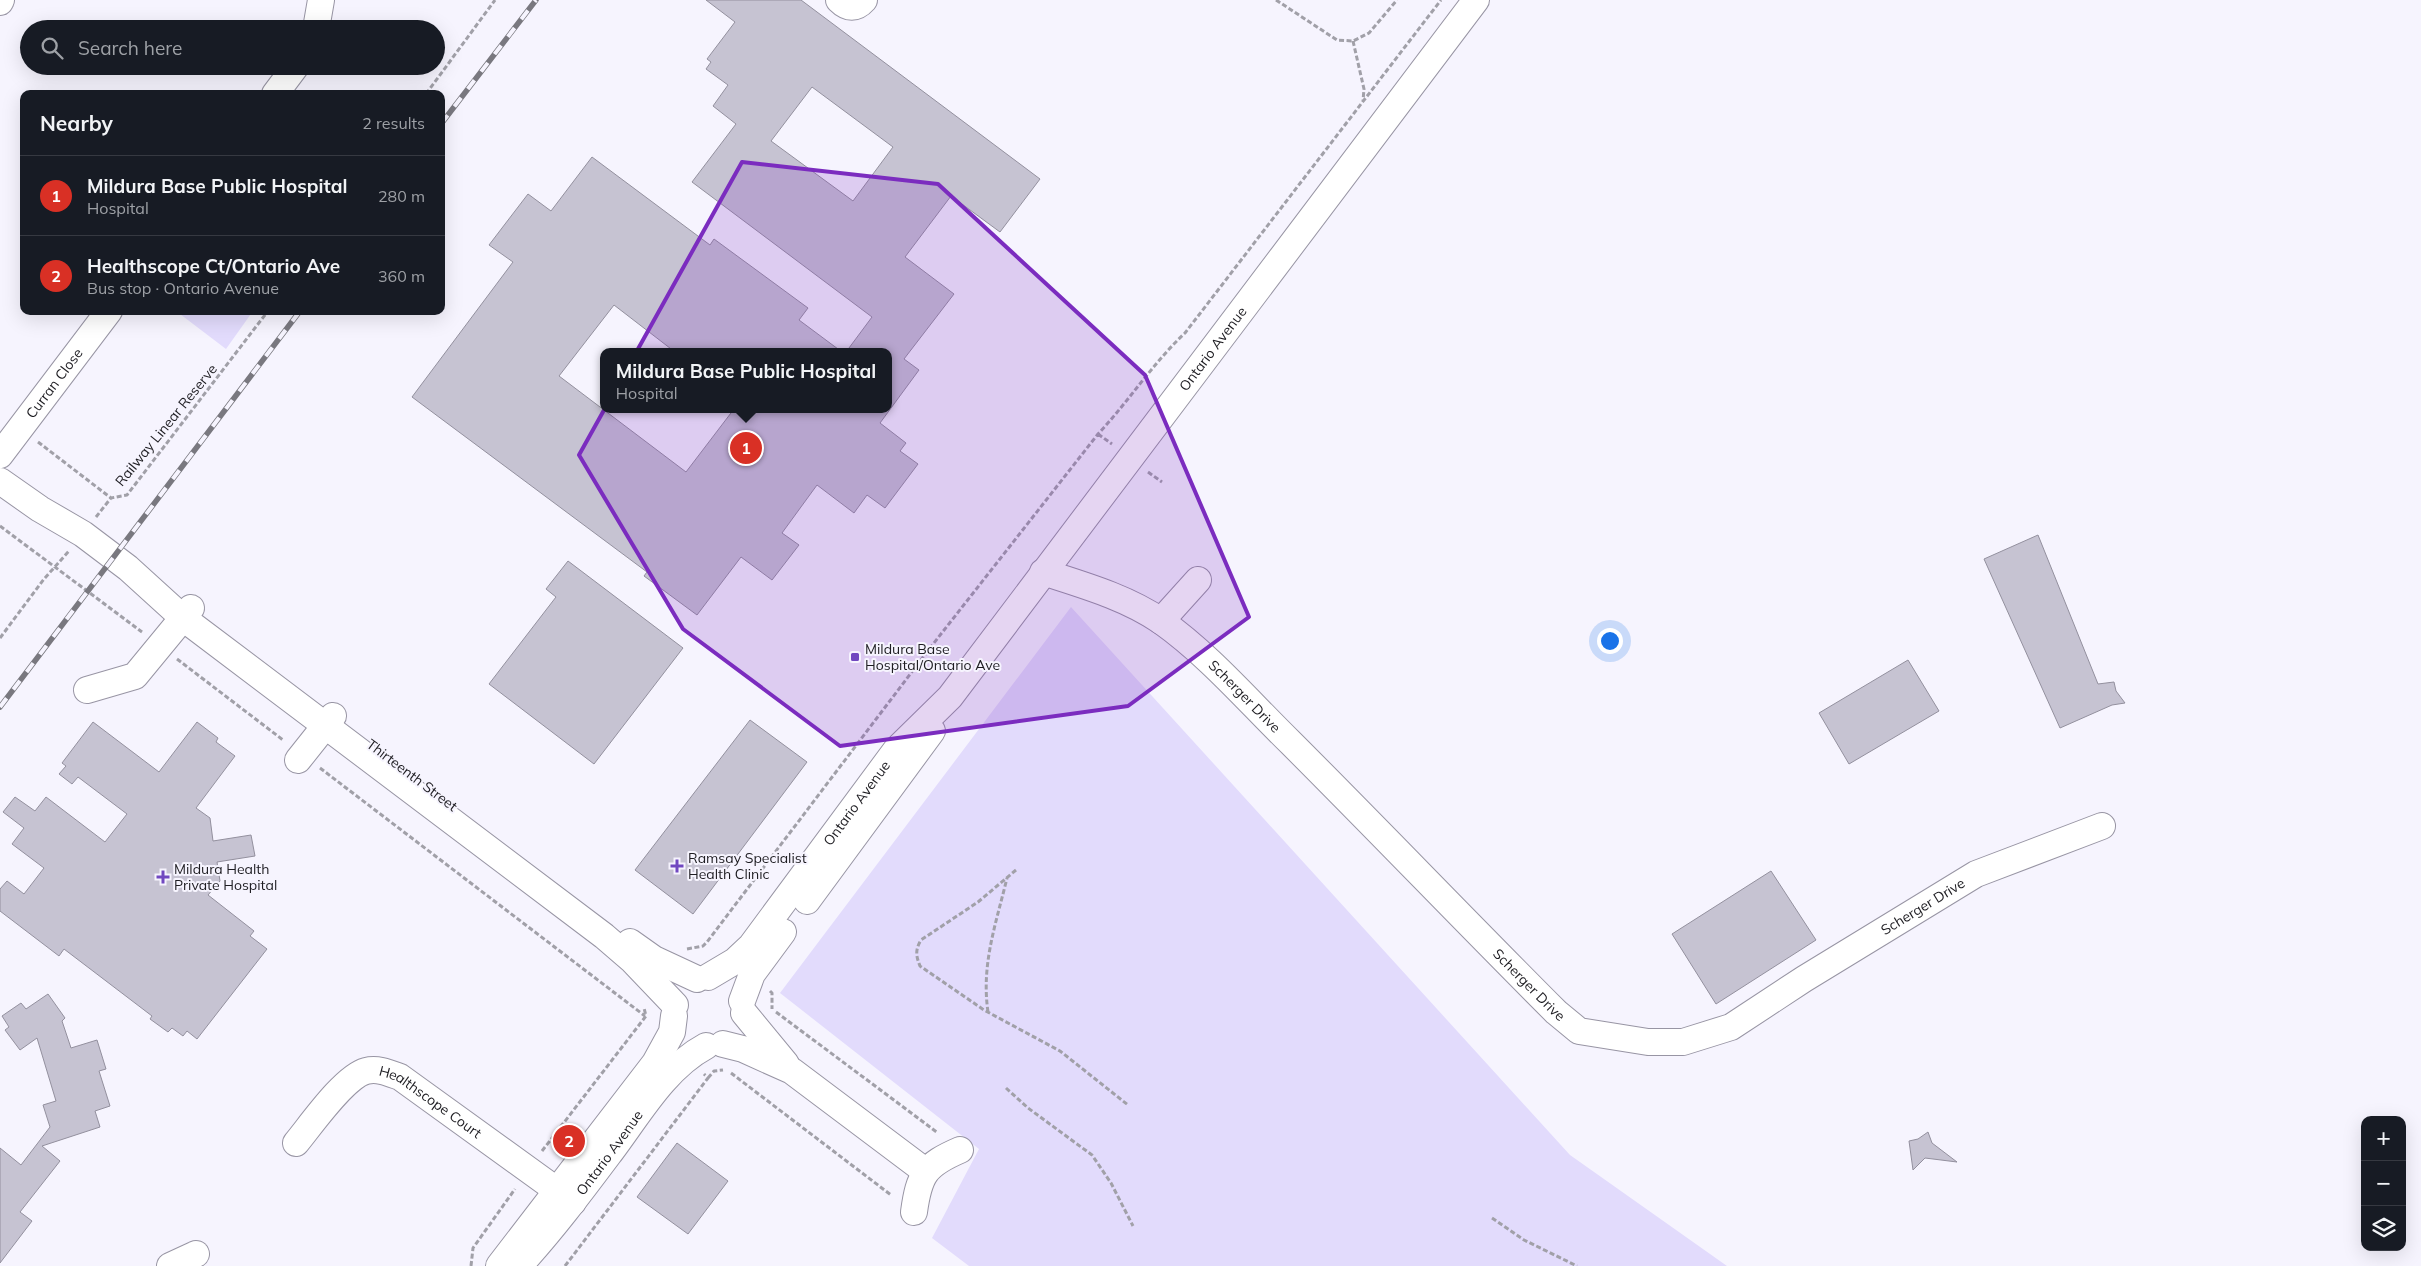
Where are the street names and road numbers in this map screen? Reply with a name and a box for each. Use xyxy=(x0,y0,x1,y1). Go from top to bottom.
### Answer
street label: Ontario Avenue xyxy=(1175,303,1250,395)
street label: Curran Close xyxy=(22,345,87,422)
street label: Railway Linear Reserve xyxy=(111,360,221,490)
street label: Scherger Drive xyxy=(1205,656,1285,737)
street label: Thirteenth Street xyxy=(363,735,461,815)
street label: Ontario Avenue xyxy=(819,757,894,849)
street label: Scherger Drive xyxy=(1878,874,1968,939)
street label: Scherger Drive xyxy=(1489,945,1569,1025)
street label: Healthscope Court xyxy=(377,1062,485,1142)
street label: Ontario Avenue xyxy=(572,1107,647,1199)

